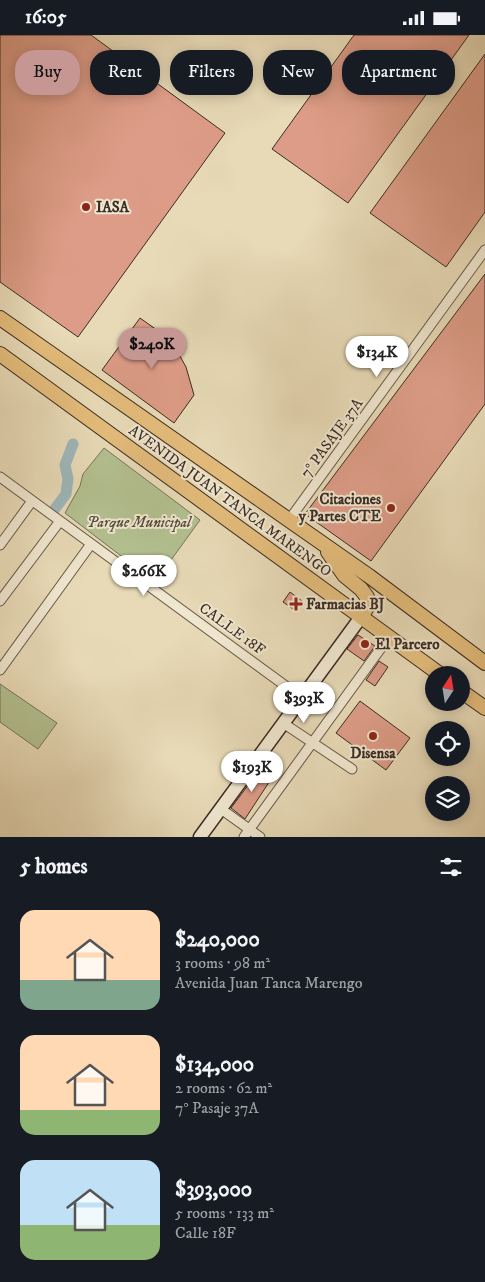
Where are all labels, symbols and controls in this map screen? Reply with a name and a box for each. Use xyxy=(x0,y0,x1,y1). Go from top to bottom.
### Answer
text: 16:05 xyxy=(25,6,66,29)
chip: Buy xyxy=(15,50,80,95)
chip: Rent xyxy=(90,50,160,95)
chip: Filters xyxy=(170,50,253,95)
chip: New xyxy=(263,50,332,95)
chip: Apartment xyxy=(342,50,455,95)
place label: IASA xyxy=(96,198,130,217)
marker: IASA xyxy=(80,201,92,213)
pin: $240K xyxy=(117,327,187,370)
text: $240K xyxy=(129,334,175,354)
pin: $134K xyxy=(342,335,412,378)
text: $134K xyxy=(356,342,398,362)
street label: 7° PASAJE 37A xyxy=(297,394,368,482)
street label: AVENIDA JUAN TANCA MARENGO xyxy=(125,421,335,581)
place label: Citaciones y Partes CTE xyxy=(298,490,381,526)
marker: Citaciones y Partes CTE xyxy=(385,502,397,514)
park label: Parque Municipal xyxy=(87,513,193,532)
pin: $266K xyxy=(109,555,179,597)
text: $266K xyxy=(122,561,166,581)
place label: Farmacias BJ xyxy=(306,595,385,614)
marker: Farmacias BJ xyxy=(290,598,302,610)
street label: CALLE 18F xyxy=(195,599,269,659)
place label: El Parcero xyxy=(375,635,440,654)
marker: El Parcero xyxy=(359,638,371,650)
north arrow xyxy=(425,666,470,711)
map controls xyxy=(425,666,470,821)
pin: $393K xyxy=(269,681,339,724)
text: $393K xyxy=(284,688,324,708)
button: locate xyxy=(425,721,470,766)
marker: Disensa xyxy=(367,730,379,742)
place label: Disensa xyxy=(350,744,396,763)
pin: $193K xyxy=(217,751,287,793)
text: $193K xyxy=(232,757,272,777)
button: layers xyxy=(425,776,470,821)
icon: filters xyxy=(437,853,465,881)
text: 5 homes xyxy=(20,854,88,880)
text: $240,000 xyxy=(175,927,260,953)
icon: home xyxy=(60,930,120,990)
text: 3 rooms · 98 m² xyxy=(175,953,270,973)
text: Avenida Juan Tanca Marengo xyxy=(175,973,362,993)
text: $134,000 xyxy=(175,1052,254,1078)
icon: home xyxy=(60,1055,120,1115)
text: 2 rooms · 62 m² xyxy=(175,1078,272,1098)
text: 7° Pasaje 37A xyxy=(175,1098,259,1118)
text: $393,000 xyxy=(175,1177,252,1203)
icon: home xyxy=(60,1180,120,1240)
text: 5 rooms · 133 m² xyxy=(175,1203,274,1223)
text: Calle 18F xyxy=(175,1223,236,1243)

